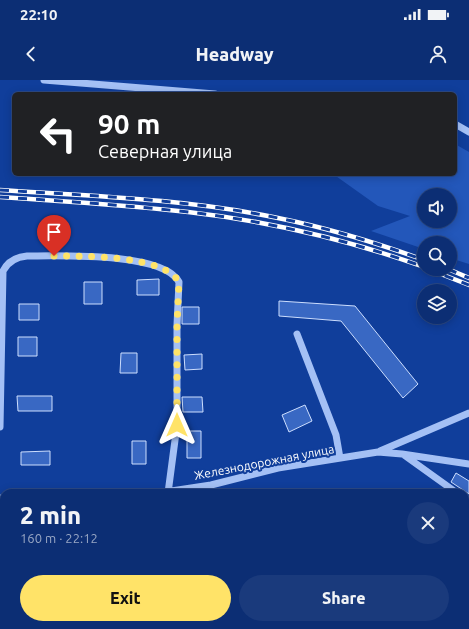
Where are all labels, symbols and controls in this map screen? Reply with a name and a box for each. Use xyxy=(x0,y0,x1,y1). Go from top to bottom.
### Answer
text: 22:10 xyxy=(20,6,58,23)
icon: back xyxy=(20,43,42,65)
icon: person xyxy=(427,43,449,65)
text: Headway xyxy=(195,44,274,64)
icon: left xyxy=(32,108,84,160)
text: 90 m xyxy=(98,108,160,139)
text: Северная улица xyxy=(98,141,232,161)
map controls xyxy=(417,188,457,324)
button: sound xyxy=(417,188,457,228)
pin xyxy=(37,215,71,256)
icon: arrive xyxy=(43,221,65,243)
button: search xyxy=(417,236,457,276)
button: layers xyxy=(417,284,457,324)
position arrow xyxy=(156,404,198,446)
street label: Железнодорожная улица xyxy=(193,442,335,482)
text: 2 min xyxy=(20,502,81,529)
button: close xyxy=(407,502,449,544)
text: 160 m · 22:12 xyxy=(20,531,98,545)
button: Exit xyxy=(20,575,231,621)
button: Share xyxy=(239,575,449,621)

